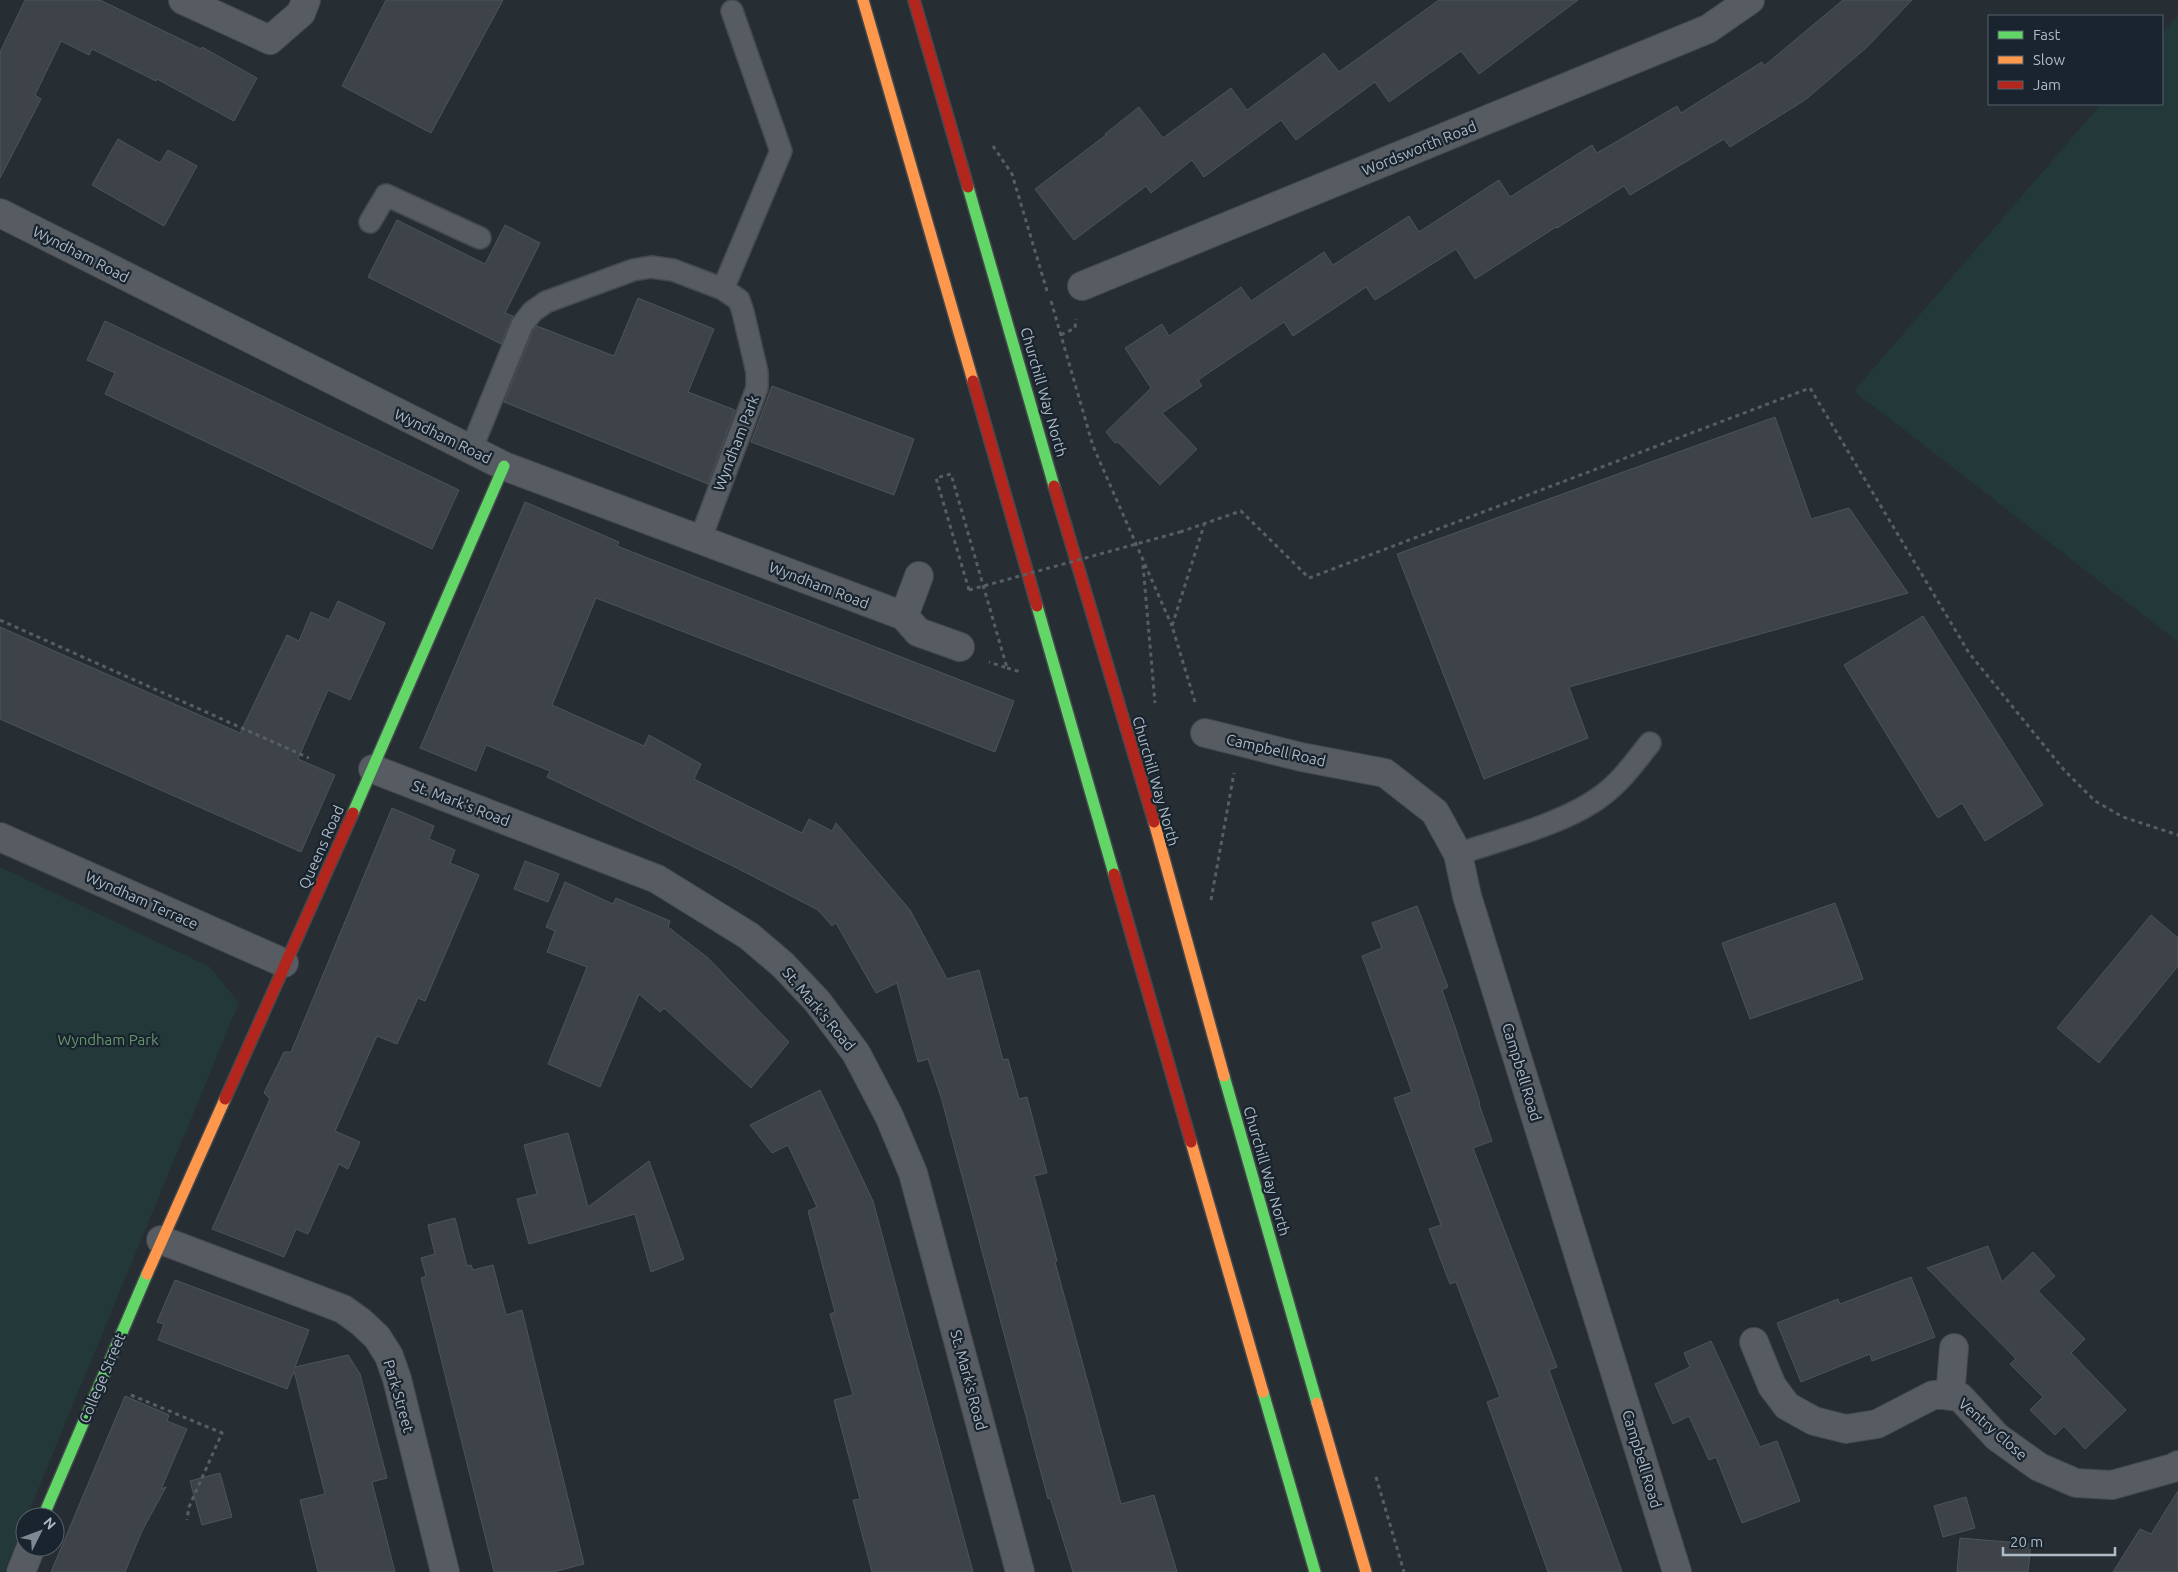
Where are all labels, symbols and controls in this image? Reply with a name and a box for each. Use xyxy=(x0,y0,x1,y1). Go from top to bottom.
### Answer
legend xyxy=(1988,15,2163,105)
text: Fast xyxy=(2033,26,2061,43)
text: Slow xyxy=(2033,51,2066,68)
text: Jam xyxy=(2033,76,2061,93)
street label: Wordsworth Road xyxy=(1359,117,1479,179)
street label: Wyndham Road xyxy=(30,222,132,286)
street label: Churchill Way North xyxy=(1017,325,1071,459)
street label: Wyndham Park xyxy=(710,392,762,493)
street label: Wyndham Road xyxy=(392,405,494,467)
street label: Wyndham Road xyxy=(767,558,871,612)
street label: Churchill Way North xyxy=(1129,714,1183,848)
street label: Campbell Road xyxy=(1225,730,1327,770)
street label: St. Mark's Road xyxy=(410,777,512,829)
street label: Queens Road xyxy=(295,802,347,892)
street label: Wyndham Terrace xyxy=(83,868,201,932)
street label: St. Mark's Road xyxy=(779,964,859,1054)
street label: Campbell Road xyxy=(1499,1021,1545,1123)
park label: Wyndham Park xyxy=(58,1031,159,1048)
street label: Churchill Way North xyxy=(1240,1104,1294,1238)
street label: St. Mark's Road xyxy=(947,1328,991,1432)
street label: College Street xyxy=(75,1330,129,1426)
street label: Park Street xyxy=(380,1358,418,1435)
street label: Ventry Close xyxy=(1955,1395,2031,1463)
street label: Campbell Road xyxy=(1619,1408,1665,1510)
north arrow xyxy=(15,1507,65,1557)
text: N xyxy=(40,1514,59,1533)
scale bar xyxy=(2003,1524,2116,1556)
text: 20 m xyxy=(2010,1533,2043,1550)

